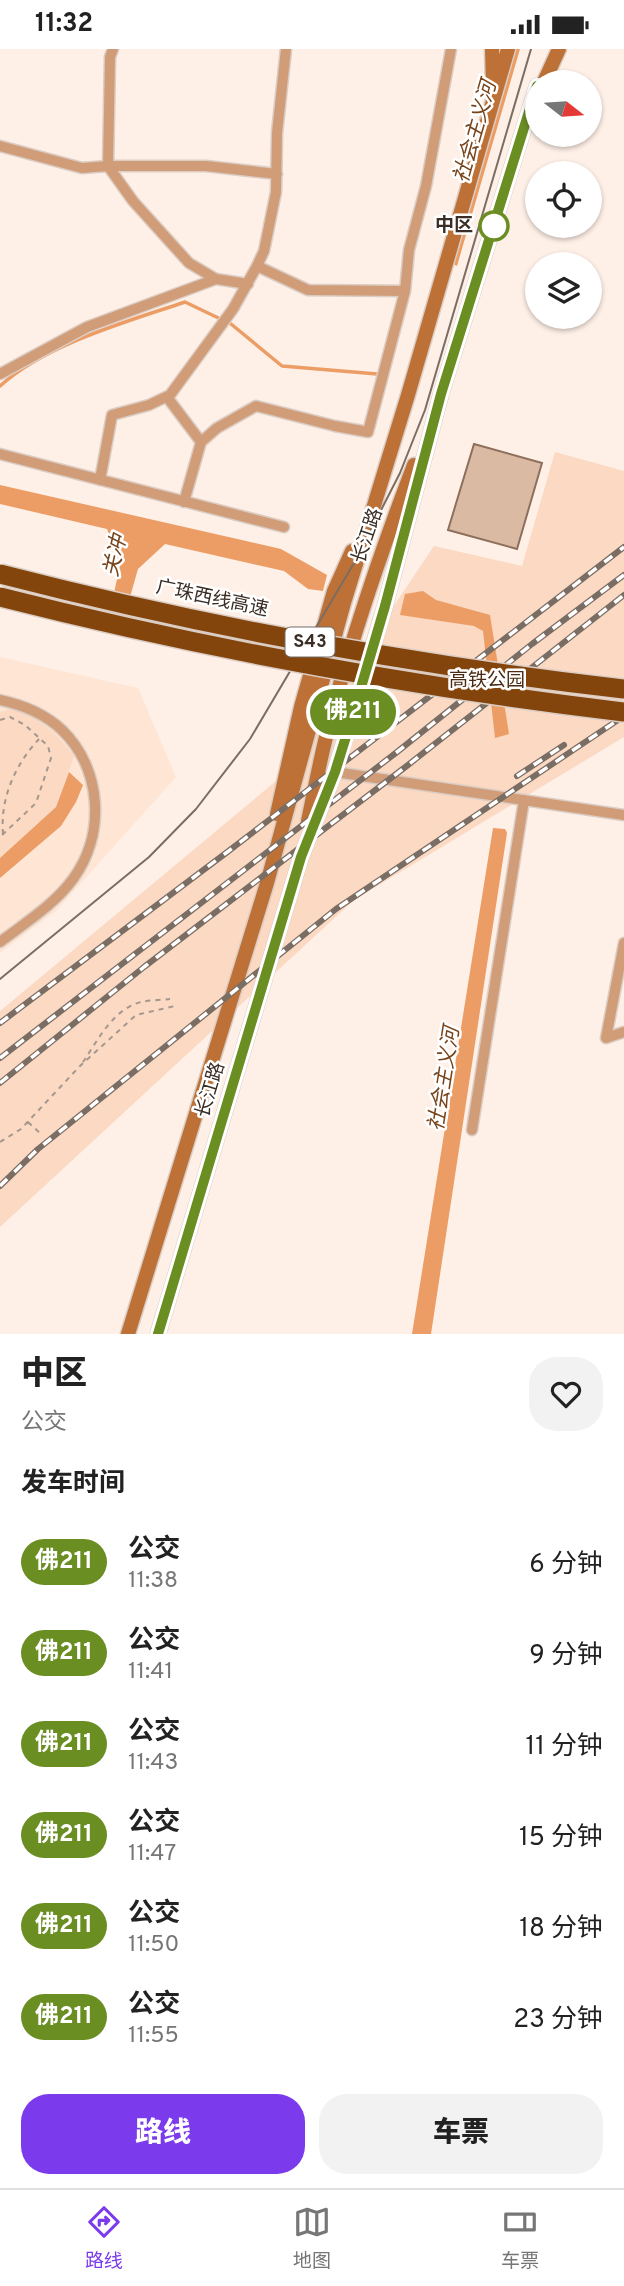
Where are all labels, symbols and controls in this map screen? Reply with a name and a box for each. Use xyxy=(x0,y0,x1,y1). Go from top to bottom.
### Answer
text: 11:32 xyxy=(35,8,93,41)
north arrow xyxy=(525,70,602,147)
map controls xyxy=(525,70,602,329)
water label: 社会主义河 xyxy=(449,74,505,186)
button: locate xyxy=(525,161,602,238)
marker: 中区 xyxy=(479,211,509,241)
place label: 中区 xyxy=(435,214,473,238)
button: layers xyxy=(525,252,602,329)
street label: 长江路 xyxy=(347,505,389,567)
water label: 关冲 xyxy=(98,531,134,579)
street label: 广珠西线高速 xyxy=(154,575,270,623)
road number: S43 xyxy=(286,627,334,657)
park label: 高铁公园 xyxy=(449,669,525,693)
line badge: 佛211 xyxy=(304,689,402,735)
text: 佛211 xyxy=(324,697,382,727)
water label: 社会主义河 xyxy=(423,1021,467,1133)
street label: 长江路 xyxy=(191,1059,231,1121)
text: 中区 xyxy=(21,1355,87,1397)
button: heart xyxy=(529,1357,603,1431)
text: 公交 xyxy=(21,1409,67,1438)
text: 发车时间 xyxy=(21,1468,125,1501)
text: 公交 xyxy=(128,1534,180,1567)
text: 佛211 xyxy=(35,1547,93,1577)
text: 6 分钟 xyxy=(529,1549,603,1582)
text: 11:38 xyxy=(128,1567,178,1596)
text: 公交 xyxy=(128,1625,180,1658)
text: 佛211 xyxy=(35,1638,93,1668)
text: 9 分钟 xyxy=(529,1640,603,1673)
text: 11:41 xyxy=(128,1658,173,1687)
text: 公交 xyxy=(128,1716,180,1749)
text: 佛211 xyxy=(35,1729,93,1759)
text: 11 分钟 xyxy=(525,1731,603,1764)
text: 11:43 xyxy=(128,1749,178,1778)
text: 公交 xyxy=(128,1807,180,1840)
text: 佛211 xyxy=(35,1820,93,1850)
text: 15 分钟 xyxy=(519,1822,603,1855)
text: 11:47 xyxy=(128,1840,176,1869)
text: 公交 xyxy=(128,1898,180,1931)
text: 佛211 xyxy=(35,1911,93,1941)
text: 18 分钟 xyxy=(519,1913,603,1946)
text: 11:50 xyxy=(128,1931,179,1960)
text: 公交 xyxy=(128,1989,180,2022)
text: 佛211 xyxy=(35,2002,93,2032)
text: 23 分钟 xyxy=(513,2004,603,2037)
text: 11:55 xyxy=(128,2022,179,2051)
button: 路线 xyxy=(21,2094,305,2174)
button: 车票 xyxy=(319,2094,603,2174)
tab: 路线 xyxy=(85,2203,123,2274)
tab: 地图 xyxy=(293,2203,331,2274)
tab: 车票 xyxy=(501,2203,539,2274)

